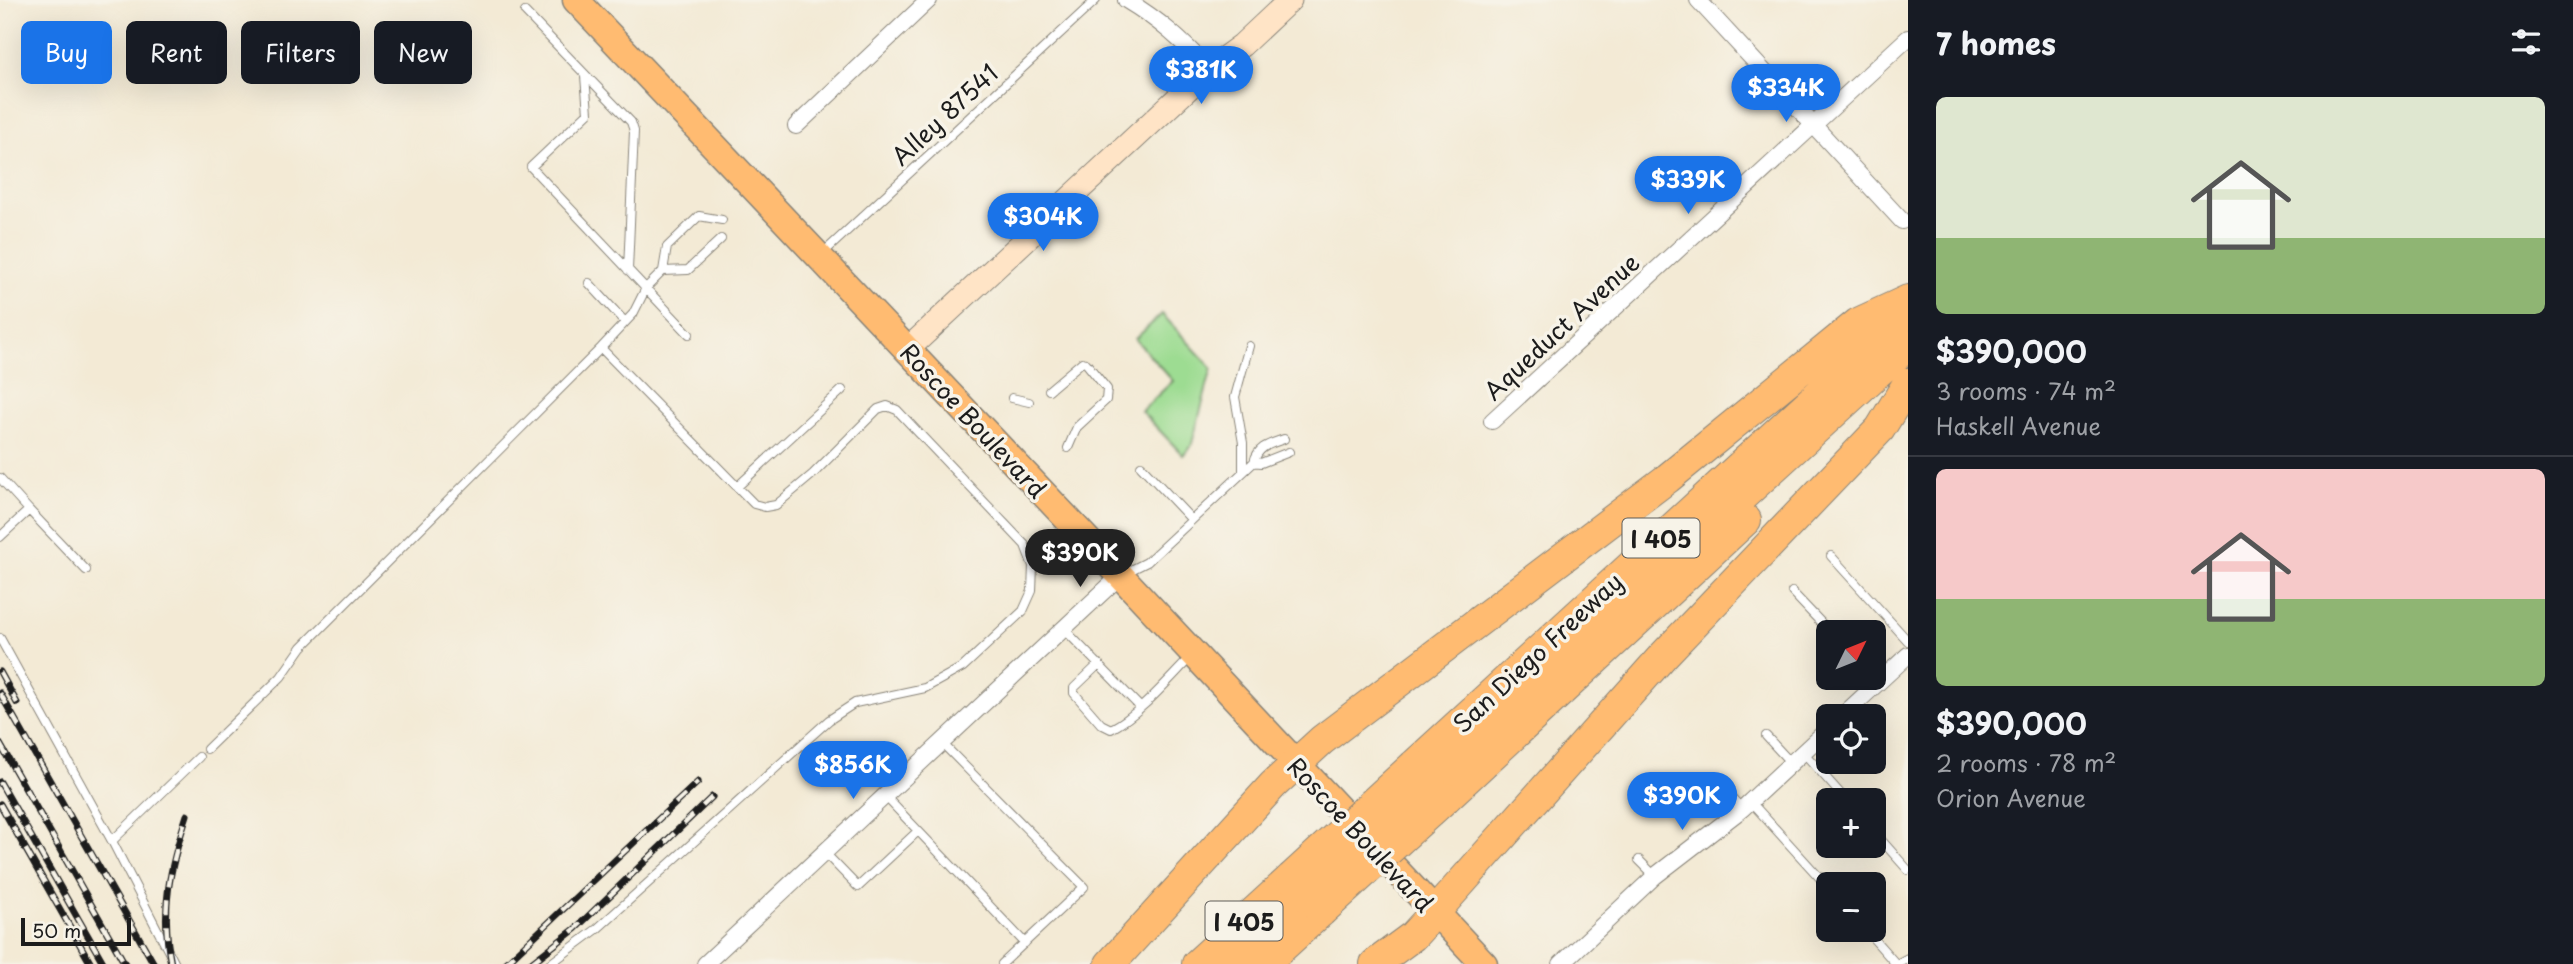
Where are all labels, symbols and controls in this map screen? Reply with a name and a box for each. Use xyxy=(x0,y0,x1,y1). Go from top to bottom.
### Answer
text: 7 homes xyxy=(1936,20,2056,65)
chip: Buy xyxy=(21,21,112,84)
chip: Rent xyxy=(126,21,227,84)
chip: Filters xyxy=(241,21,360,84)
chip: New xyxy=(374,21,472,84)
icon: filters xyxy=(2507,23,2545,61)
pin: $381K xyxy=(1152,46,1250,106)
text: $381K xyxy=(1165,51,1237,86)
street label: Alley 87541 xyxy=(883,55,1005,173)
pin: $334K xyxy=(1737,64,1835,124)
text: $334K xyxy=(1747,69,1825,104)
icon: home xyxy=(2178,142,2304,268)
pin: $339K xyxy=(1639,156,1737,216)
text: $339K xyxy=(1651,161,1725,196)
pin: $304K xyxy=(994,194,1092,253)
text: $304K xyxy=(1004,198,1082,233)
street label: Aqueduct Avenue xyxy=(1475,244,1647,408)
text: $390,000 xyxy=(1936,328,2087,373)
street label: Roscoe Boulevard xyxy=(893,335,1056,506)
text: 3 rooms · 74 m² xyxy=(1936,373,2116,408)
text: Haskell Avenue xyxy=(1936,408,2101,443)
icon: home xyxy=(2178,514,2304,640)
road number: I 405 xyxy=(1622,518,1700,558)
pin: $390K xyxy=(1031,530,1129,589)
text: $390K xyxy=(1041,534,1119,569)
street label: San Diego Freeway xyxy=(1444,564,1630,740)
north arrow xyxy=(1816,620,1886,690)
map controls xyxy=(1816,620,1886,942)
text: $390,000 xyxy=(1936,700,2087,745)
button: locate xyxy=(1816,704,1886,774)
pin: $856K xyxy=(804,742,902,801)
text: 2 rooms · 78 m² xyxy=(1936,745,2116,780)
text: $856K xyxy=(814,746,892,781)
street label: Roscoe Boulevard xyxy=(1280,749,1443,920)
pin: $390K xyxy=(1633,772,1731,832)
text: $390K xyxy=(1643,777,1721,812)
text: Orion Avenue xyxy=(1936,780,2086,815)
button: + xyxy=(1816,788,1886,858)
button: − xyxy=(1816,872,1886,942)
road number: I 405 xyxy=(1206,902,1282,940)
scale bar xyxy=(21,915,131,947)
text: 50 m xyxy=(32,916,81,944)

